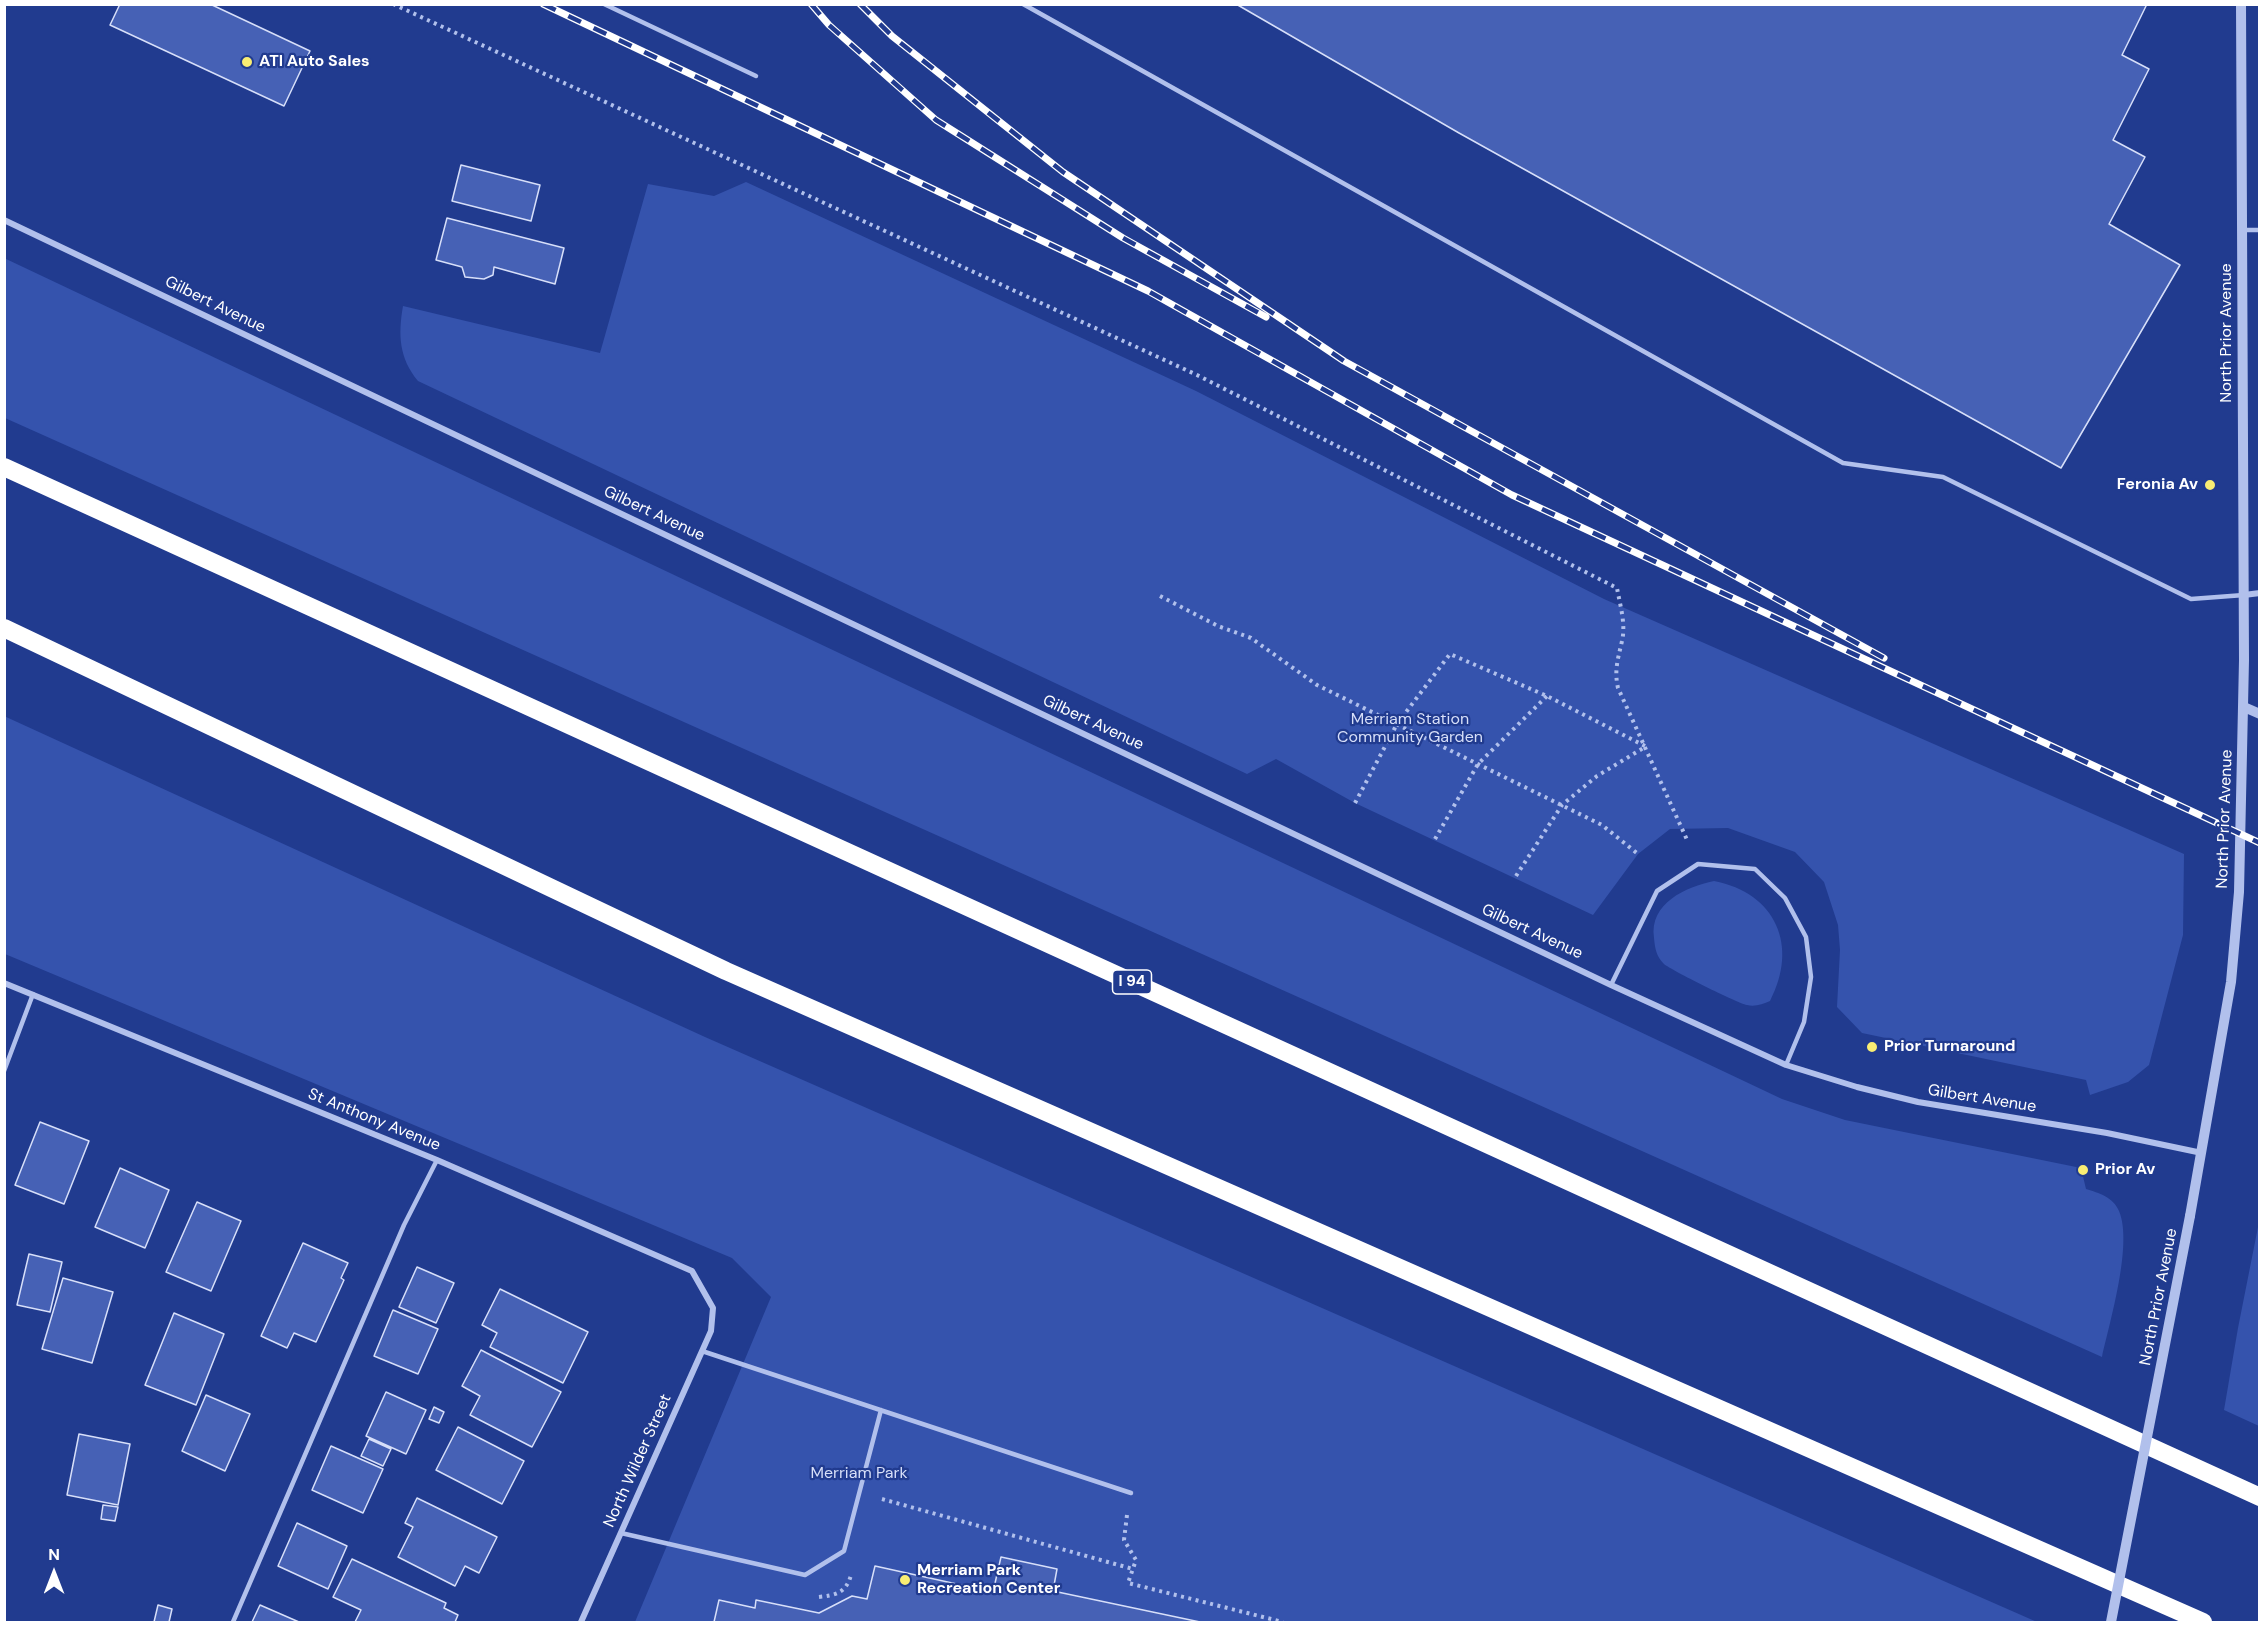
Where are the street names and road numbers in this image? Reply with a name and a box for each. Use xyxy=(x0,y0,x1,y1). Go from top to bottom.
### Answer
street label: North Prior Avenue xyxy=(2217,263,2237,403)
street label: Gilbert Avenue xyxy=(162,272,268,338)
street label: Gilbert Avenue xyxy=(600,482,708,546)
street label: Gilbert Avenue xyxy=(1039,691,1147,755)
street label: North Prior Avenue xyxy=(2213,749,2237,889)
street label: Gilbert Avenue xyxy=(1478,900,1586,964)
road number: I 94 xyxy=(1112,970,1152,994)
street label: Gilbert Avenue xyxy=(1926,1081,2038,1117)
street label: St Anthony Avenue xyxy=(305,1085,443,1155)
street label: North Prior Avenue xyxy=(2136,1227,2182,1367)
street label: North Wilder Street xyxy=(600,1391,676,1531)

